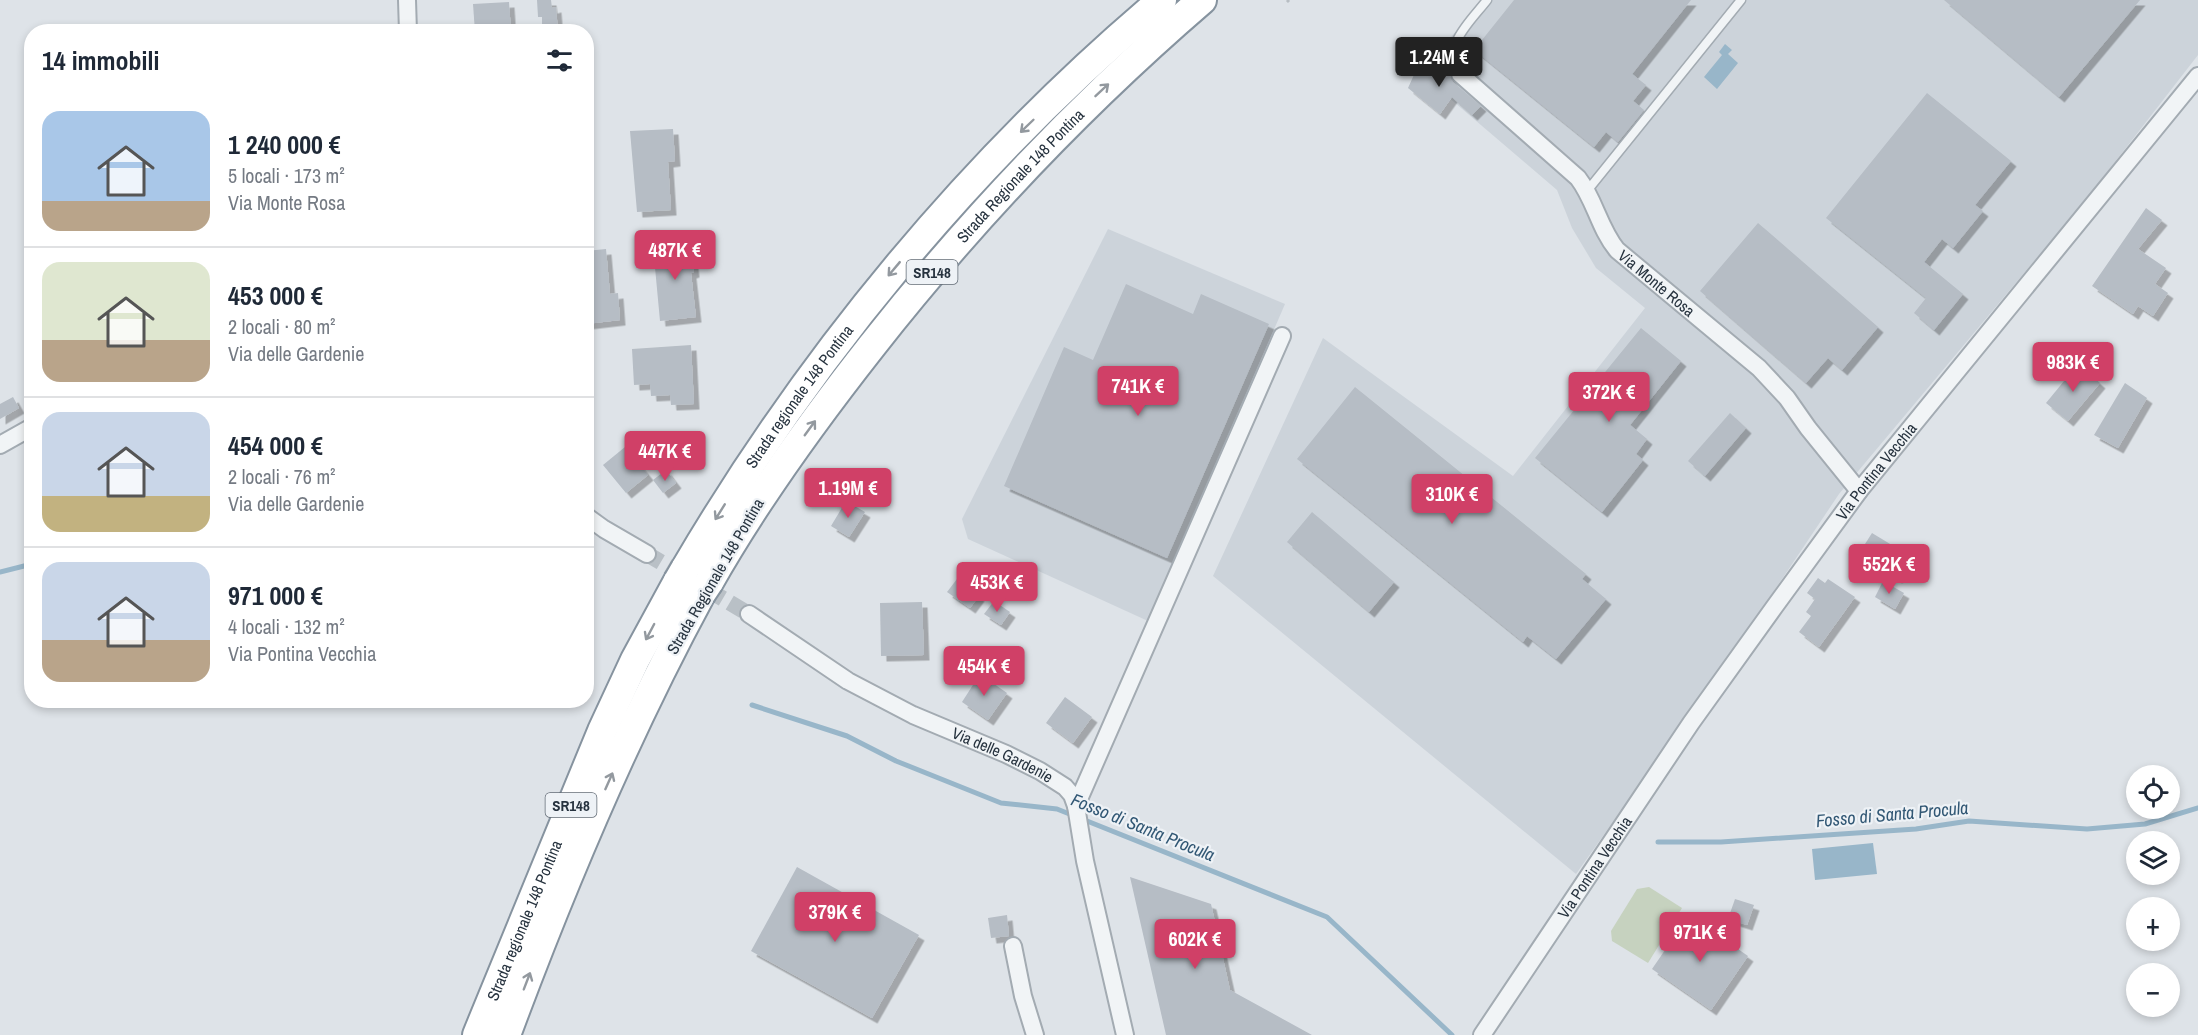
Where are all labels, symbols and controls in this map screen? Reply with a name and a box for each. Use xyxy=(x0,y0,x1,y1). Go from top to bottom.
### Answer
pin: 1.24M € xyxy=(1384,37,1494,88)
text: 14 immobili xyxy=(42,43,159,78)
text: 1.24M € xyxy=(1409,43,1469,70)
icon: filters xyxy=(543,44,576,77)
one-way arrow xyxy=(1094,84,1109,98)
street label: Strada Regionale 148 Pontina xyxy=(952,103,1089,247)
one-way arrow xyxy=(1019,118,1034,133)
text: 1 240 000 € xyxy=(228,127,341,162)
icon: home xyxy=(90,135,162,207)
text: 5 locali · 173 m² xyxy=(228,162,345,189)
text: Via Monte Rosa xyxy=(228,189,345,216)
pin: 487K € xyxy=(626,230,724,281)
text: 487K € xyxy=(649,236,701,263)
street label: Via Monte Rosa xyxy=(1614,244,1700,322)
road number: SR148 xyxy=(906,260,958,284)
one-way arrow xyxy=(888,261,901,277)
text: 453 000 € xyxy=(228,278,323,313)
icon: home xyxy=(90,286,162,358)
text: 2 locali · 80 m² xyxy=(228,313,336,340)
street label: Strada regionale 148 Pontina xyxy=(740,320,858,472)
text: Via delle Gardenie xyxy=(228,340,364,367)
pin: 983K € xyxy=(2024,342,2122,393)
text: 983K € xyxy=(2047,348,2099,375)
pin: 741K € xyxy=(1089,366,1187,417)
text: 741K € xyxy=(1112,372,1164,399)
pin: 372K € xyxy=(1560,372,1658,423)
text: 372K € xyxy=(1583,378,1635,405)
street label: Via Pontina Vecchia xyxy=(1830,417,1922,524)
one-way arrow xyxy=(803,420,816,436)
text: 454 000 € xyxy=(228,428,323,463)
pin: 447K € xyxy=(616,431,714,482)
icon: home xyxy=(90,436,162,508)
text: 447K € xyxy=(639,437,691,464)
text: 2 locali · 76 m² xyxy=(228,463,336,490)
pin: 1.19M € xyxy=(793,468,903,519)
text: 1.19M € xyxy=(818,474,878,501)
pin: 310K € xyxy=(1403,474,1501,525)
text: 310K € xyxy=(1426,480,1478,507)
text: Via delle Gardenie xyxy=(228,490,364,517)
street label: Strada Regionale 148 Pontina xyxy=(661,493,769,658)
one-way arrow xyxy=(714,504,726,520)
pin: 552K € xyxy=(1840,544,1938,595)
text: 552K € xyxy=(1863,550,1915,577)
pin: 453K € xyxy=(948,562,1046,613)
text: 453K € xyxy=(971,568,1023,595)
text: 971 000 € xyxy=(228,578,323,613)
icon: home xyxy=(90,586,162,658)
text: 4 locali · 132 m² xyxy=(228,613,345,640)
one-way arrow xyxy=(643,623,655,641)
text: Via Pontina Vecchia xyxy=(228,640,376,667)
pin: 454K € xyxy=(935,646,1033,697)
text: 454K € xyxy=(958,652,1010,679)
street label: Via delle Gardenie xyxy=(949,722,1058,788)
map controls xyxy=(2126,765,2180,1017)
button: locate xyxy=(2126,765,2180,819)
one-way arrow xyxy=(604,772,616,790)
water label: Fosso di Santa Procula xyxy=(1067,787,1219,867)
road number: SR148 xyxy=(546,793,596,817)
water label: Fosso di Santa Procula xyxy=(1815,795,1969,833)
street label: Via Pontina Vecchia xyxy=(1552,811,1637,923)
button: layers xyxy=(2126,831,2180,885)
street label: Strada regionale 148 Pontina xyxy=(481,836,567,1004)
pin: 379K € xyxy=(786,892,884,943)
button: + xyxy=(2126,897,2180,951)
text: 379K € xyxy=(809,898,861,925)
pin: 971K € xyxy=(1651,912,1749,963)
text: 971K € xyxy=(1674,918,1726,945)
pin: 602K € xyxy=(1146,919,1244,970)
text: 602K € xyxy=(1169,925,1221,952)
button: − xyxy=(2126,963,2180,1017)
one-way arrow xyxy=(522,972,533,990)

